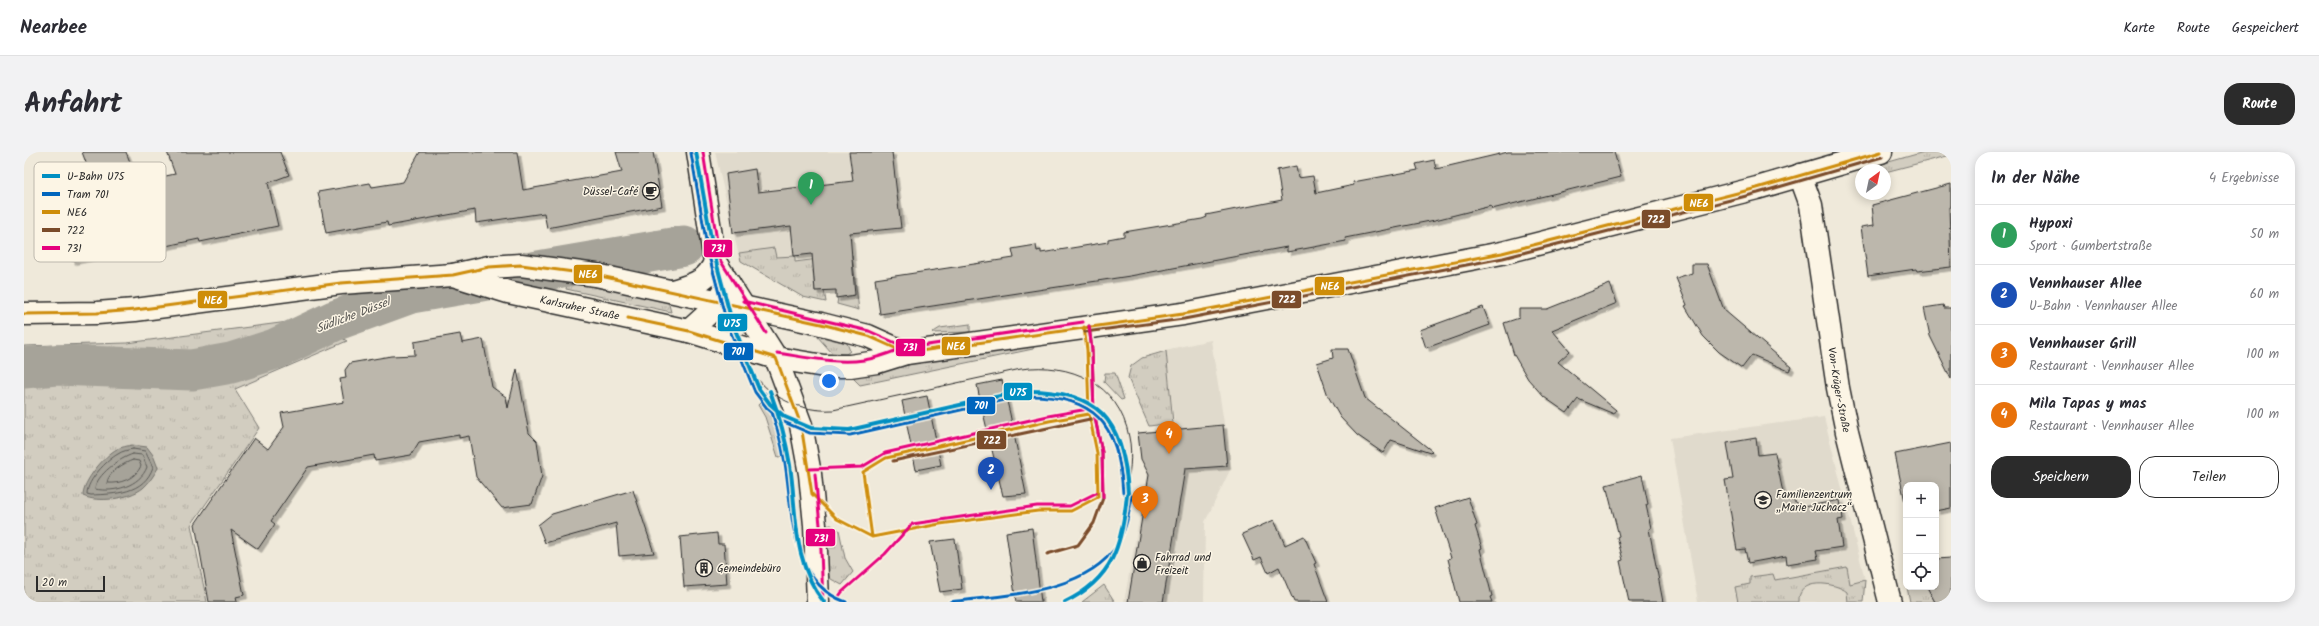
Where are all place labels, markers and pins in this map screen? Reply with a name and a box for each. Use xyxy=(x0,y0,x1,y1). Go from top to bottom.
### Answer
pin: 1 xyxy=(798,172,824,205)
cafe icon: Düssel-Café xyxy=(641,181,661,201)
place label: Düssel-Café xyxy=(583,183,639,201)
pin: 4 xyxy=(1156,421,1182,454)
pin: 2 xyxy=(978,457,1004,490)
pin: 3 xyxy=(1132,486,1158,519)
place label: Familienzentrum „Marie Juchacz“ xyxy=(1776,486,1852,517)
school or university icon: Familienzentrum „Marie Juchacz“ xyxy=(1753,490,1773,510)
place label: Fahrrad und Freizeit xyxy=(1155,549,1211,580)
shop icon: Fahrrad und Freizeit xyxy=(1132,553,1152,573)
building icon: Gemeindebüro xyxy=(694,558,714,578)
place label: Gemeindebüro xyxy=(717,560,781,578)

